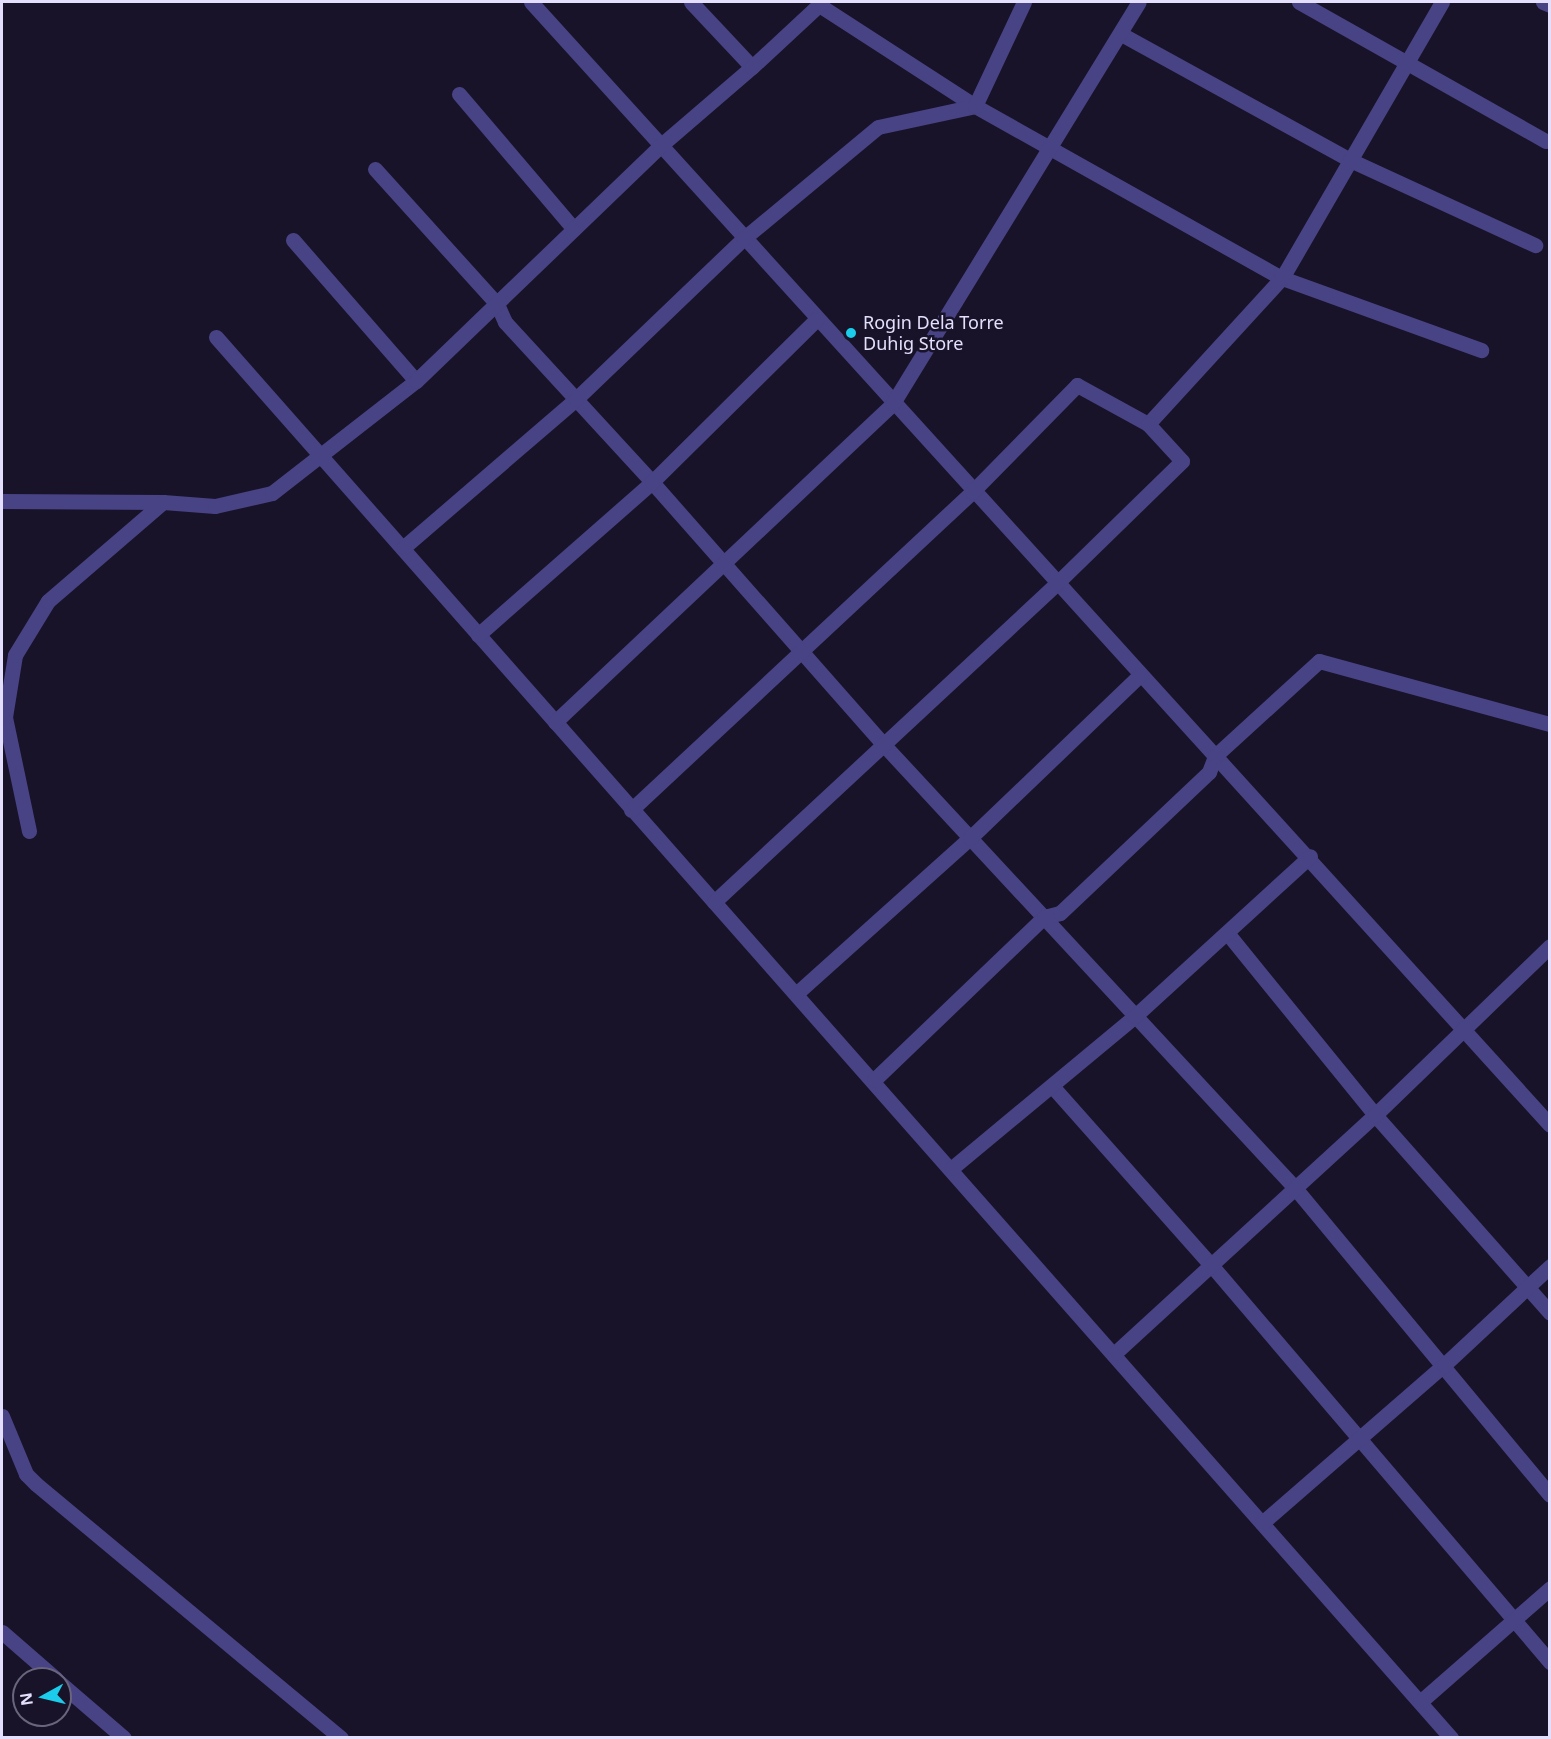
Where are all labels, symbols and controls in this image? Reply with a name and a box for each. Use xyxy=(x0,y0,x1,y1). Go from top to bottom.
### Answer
place label: Rogin Dela Torre Duhig Store xyxy=(863,312,1004,354)
marker: Rogin Dela Torre Duhig Store xyxy=(844,326,858,340)
north arrow xyxy=(12,1667,72,1727)
text: N xyxy=(14,1691,38,1707)

